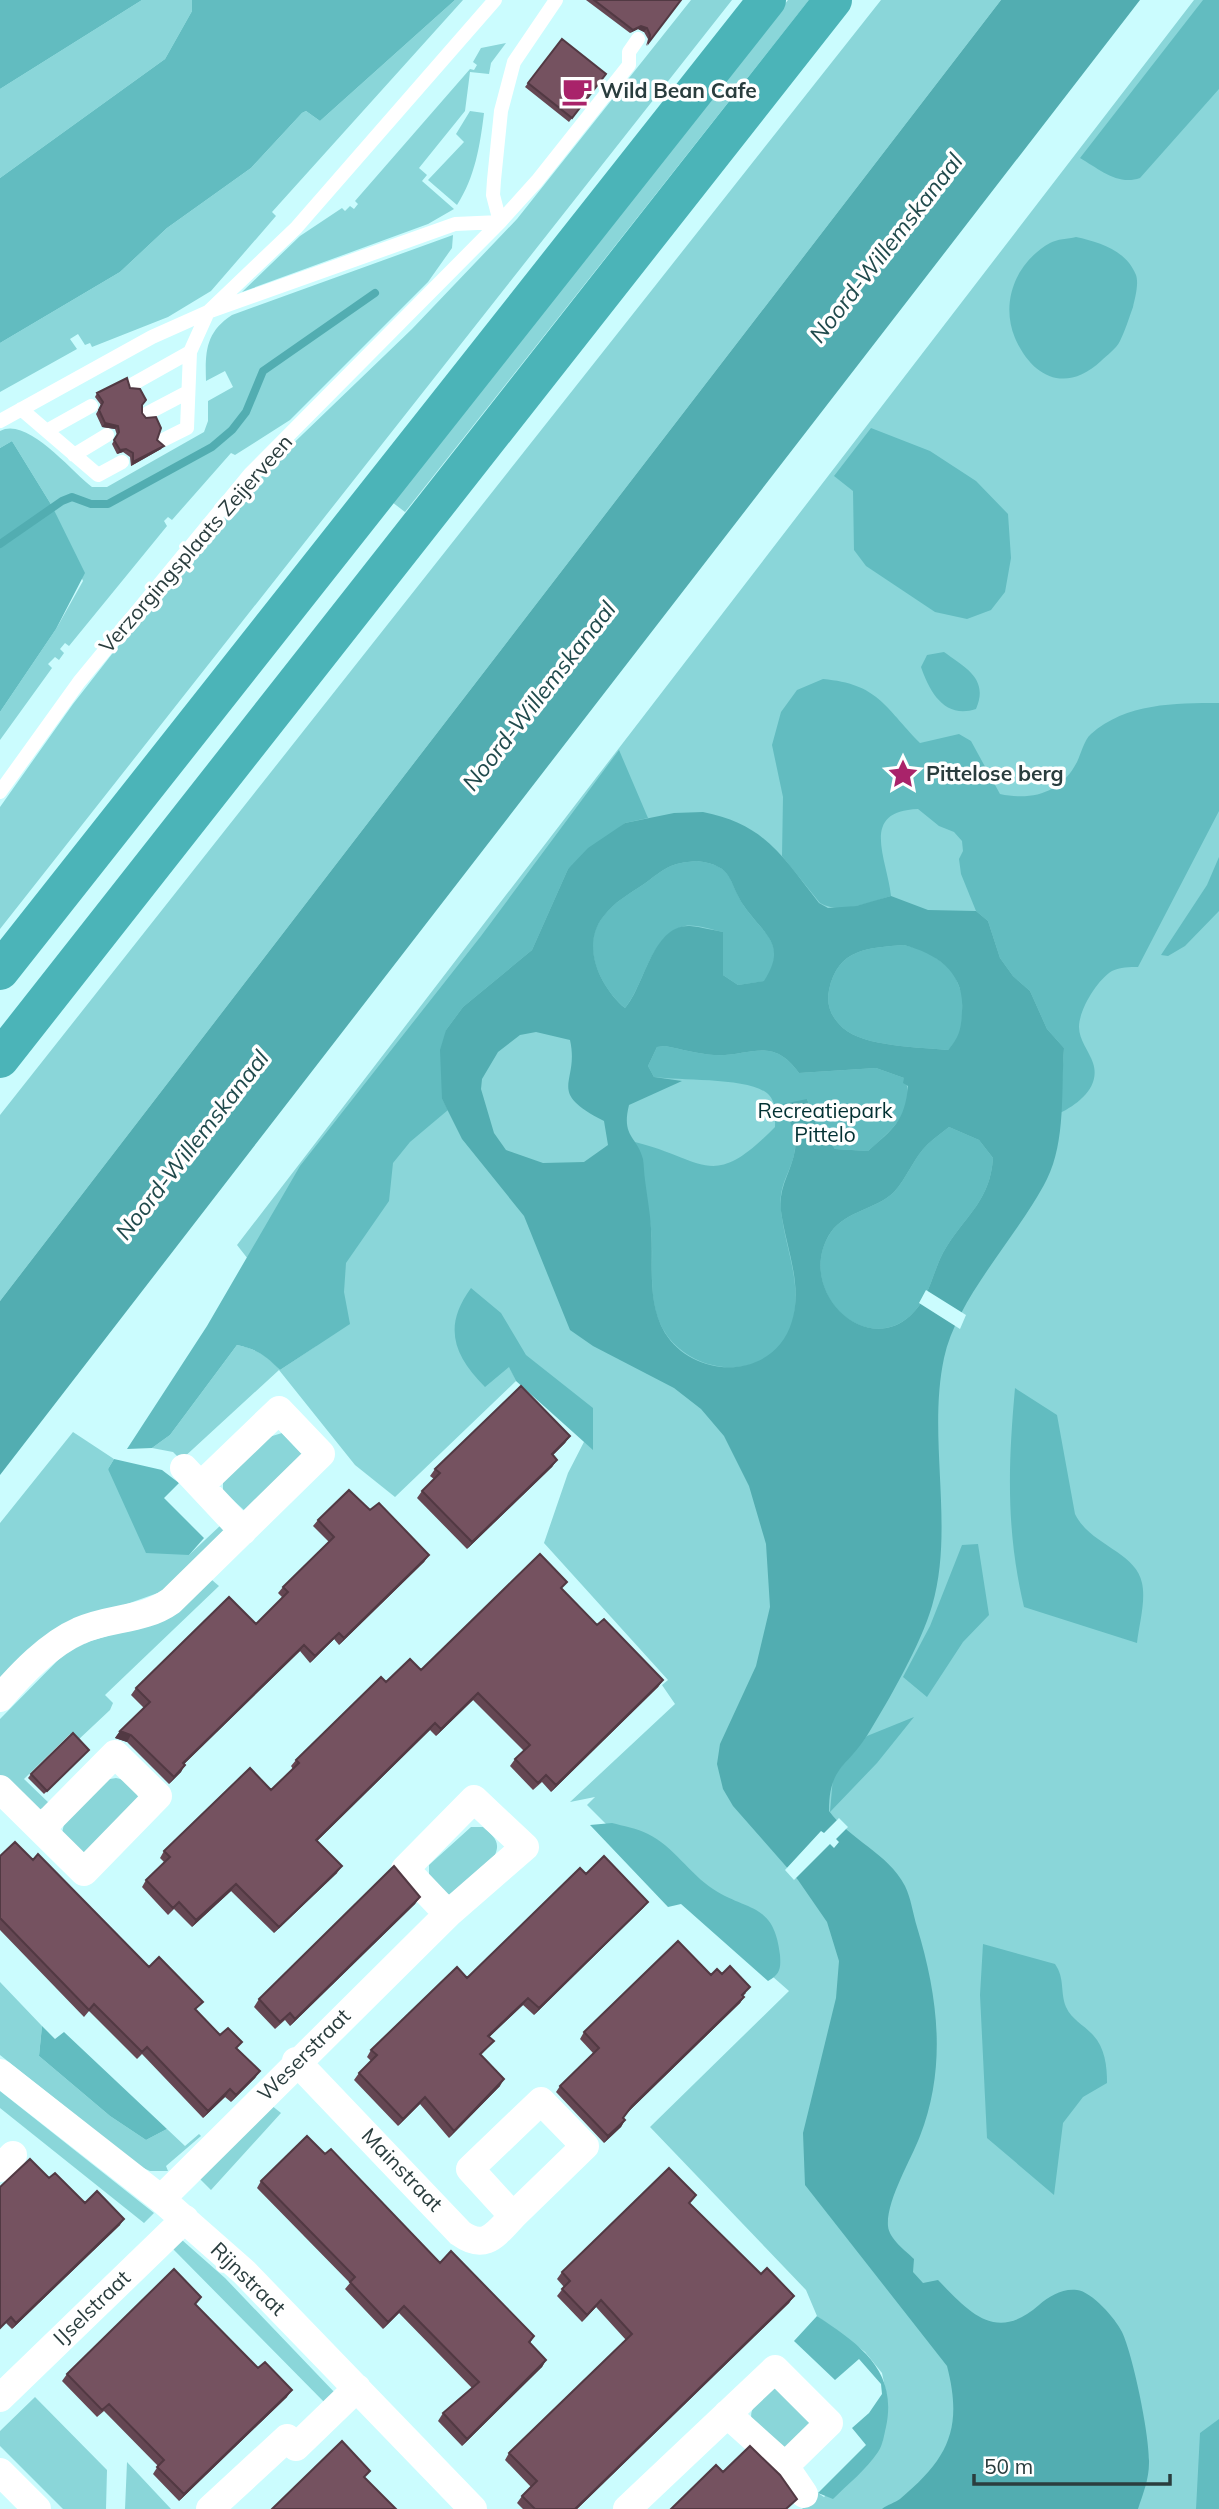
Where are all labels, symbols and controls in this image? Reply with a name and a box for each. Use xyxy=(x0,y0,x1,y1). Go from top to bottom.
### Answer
cafe icon: Wild Bean Cafe xyxy=(560,74,594,108)
place label: Wild Bean Cafe xyxy=(600,77,757,103)
water label: Noord-Willemskanaal xyxy=(803,147,969,348)
street label: Verzorgingsplaats Zeijerveen xyxy=(93,429,297,658)
water label: Noord-Willemskanaal xyxy=(456,595,622,796)
place icon: Pittelose berg xyxy=(886,757,920,791)
place label: Pittelose berg xyxy=(926,760,1064,786)
water label: Noord-Willemskanaal xyxy=(109,1044,275,1245)
park label: Recreatiepark Pittelo xyxy=(757,1097,893,1147)
street label: Weserstraat xyxy=(251,2002,355,2106)
street label: Mainstraat xyxy=(357,2122,449,2216)
street label: Rijnstraat xyxy=(206,2236,292,2320)
street label: IJselstraat xyxy=(47,2264,135,2350)
scale bar xyxy=(974,2442,1170,2486)
text: 50 m xyxy=(984,2453,1033,2479)

